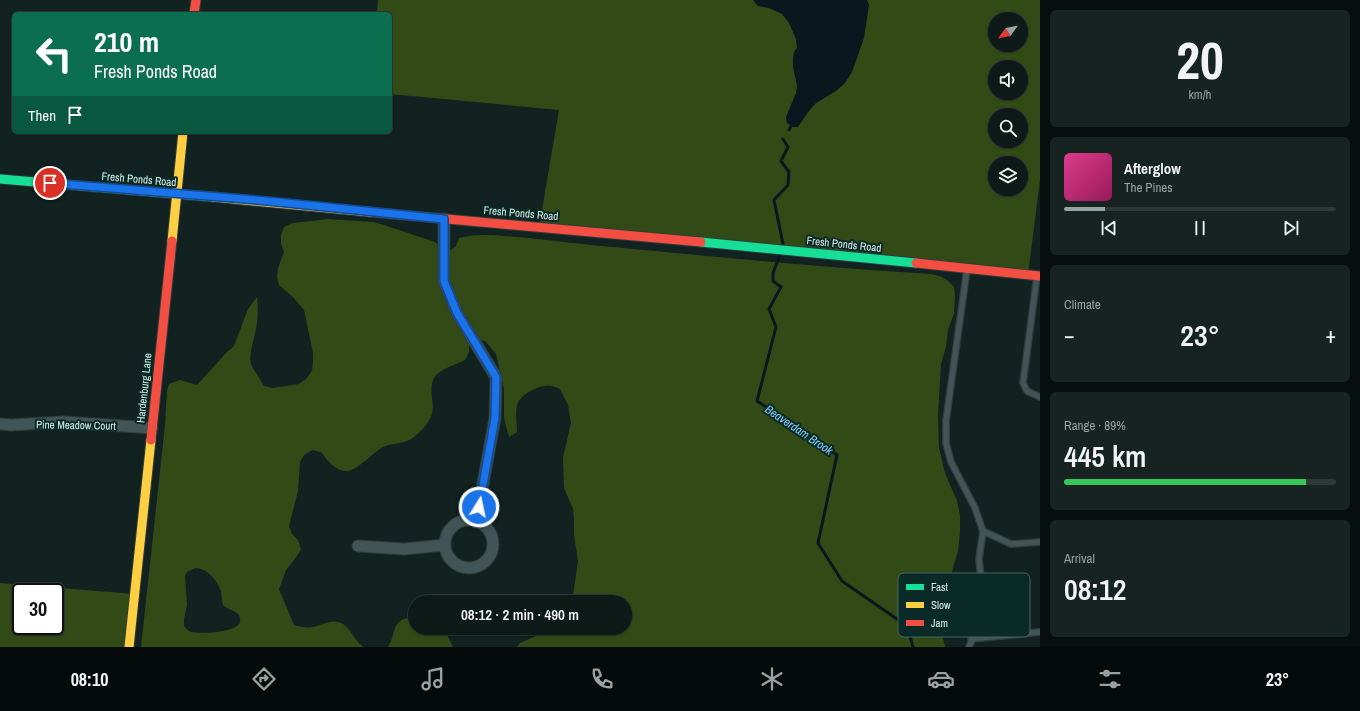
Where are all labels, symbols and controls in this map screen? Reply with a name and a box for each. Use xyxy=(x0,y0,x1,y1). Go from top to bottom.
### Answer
north arrow xyxy=(988,12,1028,52)
map controls xyxy=(988,12,1028,196)
text: 210 m xyxy=(94,23,159,61)
text: 20 xyxy=(1176,25,1224,95)
icon: left xyxy=(28,28,80,80)
text: Fresh Ponds Road xyxy=(94,59,217,84)
button: sound xyxy=(988,60,1028,100)
text: km/h xyxy=(1188,86,1212,103)
icon: arrive xyxy=(64,104,86,126)
text: Then xyxy=(28,105,56,126)
button: search xyxy=(988,108,1028,148)
button: layers xyxy=(988,156,1028,196)
text: Afterglow xyxy=(1124,158,1181,179)
pin xyxy=(33,166,67,200)
street label: Fresh Ponds Road xyxy=(101,169,177,189)
icon: arrive xyxy=(39,172,61,194)
text: The Pines xyxy=(1124,179,1173,196)
street label: Fresh Ponds Road xyxy=(483,203,559,223)
icon: previous xyxy=(1098,217,1120,239)
icon: pause xyxy=(1189,217,1211,239)
icon: next xyxy=(1280,217,1302,239)
street label: Fresh Ponds Road xyxy=(806,233,882,255)
text: Climate xyxy=(1064,296,1101,313)
text: 23° xyxy=(1180,315,1220,355)
text: − xyxy=(1064,320,1075,350)
text: + xyxy=(1325,320,1336,350)
street label: Hardenburg Lane xyxy=(133,352,155,424)
water label: Beaverdam Brook xyxy=(762,401,837,459)
street label: Pine Meadow Court xyxy=(36,417,116,433)
text: Range · 89% xyxy=(1064,417,1126,434)
text: 445 km xyxy=(1064,436,1146,476)
position arrow xyxy=(458,486,500,528)
text: Arrival xyxy=(1064,550,1095,567)
text: 08:12 xyxy=(1064,569,1126,609)
legend xyxy=(898,573,1030,637)
text: Fast xyxy=(931,580,949,594)
speed limit sign: 30 xyxy=(12,583,64,635)
text: Slow xyxy=(931,598,951,612)
text: 08:12 · 2 min · 490 m xyxy=(461,604,579,625)
text: Jam xyxy=(931,616,948,630)
icon: directions xyxy=(250,665,278,693)
icon: music xyxy=(419,665,447,693)
icon: phone xyxy=(588,665,616,693)
icon: climate xyxy=(758,665,786,693)
icon: car xyxy=(927,665,955,693)
icon: filters xyxy=(1096,665,1124,693)
text: 08:10 xyxy=(71,667,108,692)
text: 23° xyxy=(1266,667,1289,692)

